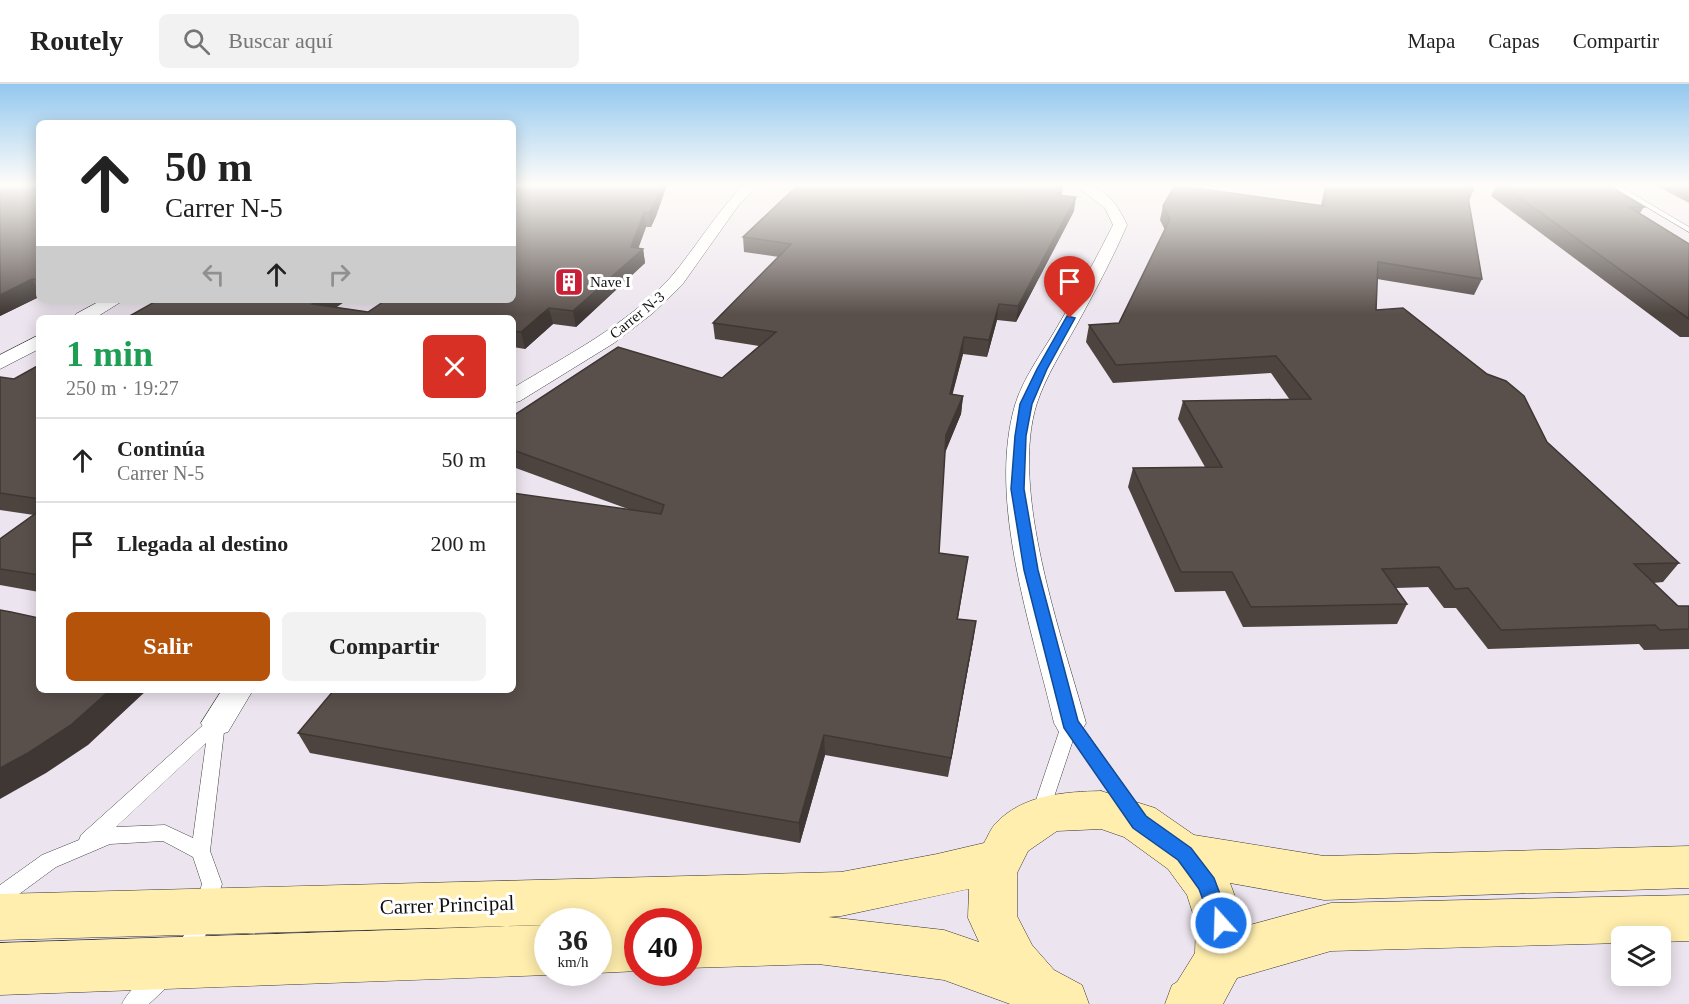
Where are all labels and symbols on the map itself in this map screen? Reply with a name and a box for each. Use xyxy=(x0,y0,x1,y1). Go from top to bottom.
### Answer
pin xyxy=(1044,256,1095,318)
building icon: Nave I xyxy=(553,266,585,298)
place label: Nave I xyxy=(590,274,630,290)
street label: Carrer N-3 xyxy=(607,288,667,342)
street label: Carrer Principal xyxy=(379,891,515,919)
position arrow xyxy=(1189,891,1253,955)
speed limit sign: 40 xyxy=(624,908,702,986)

